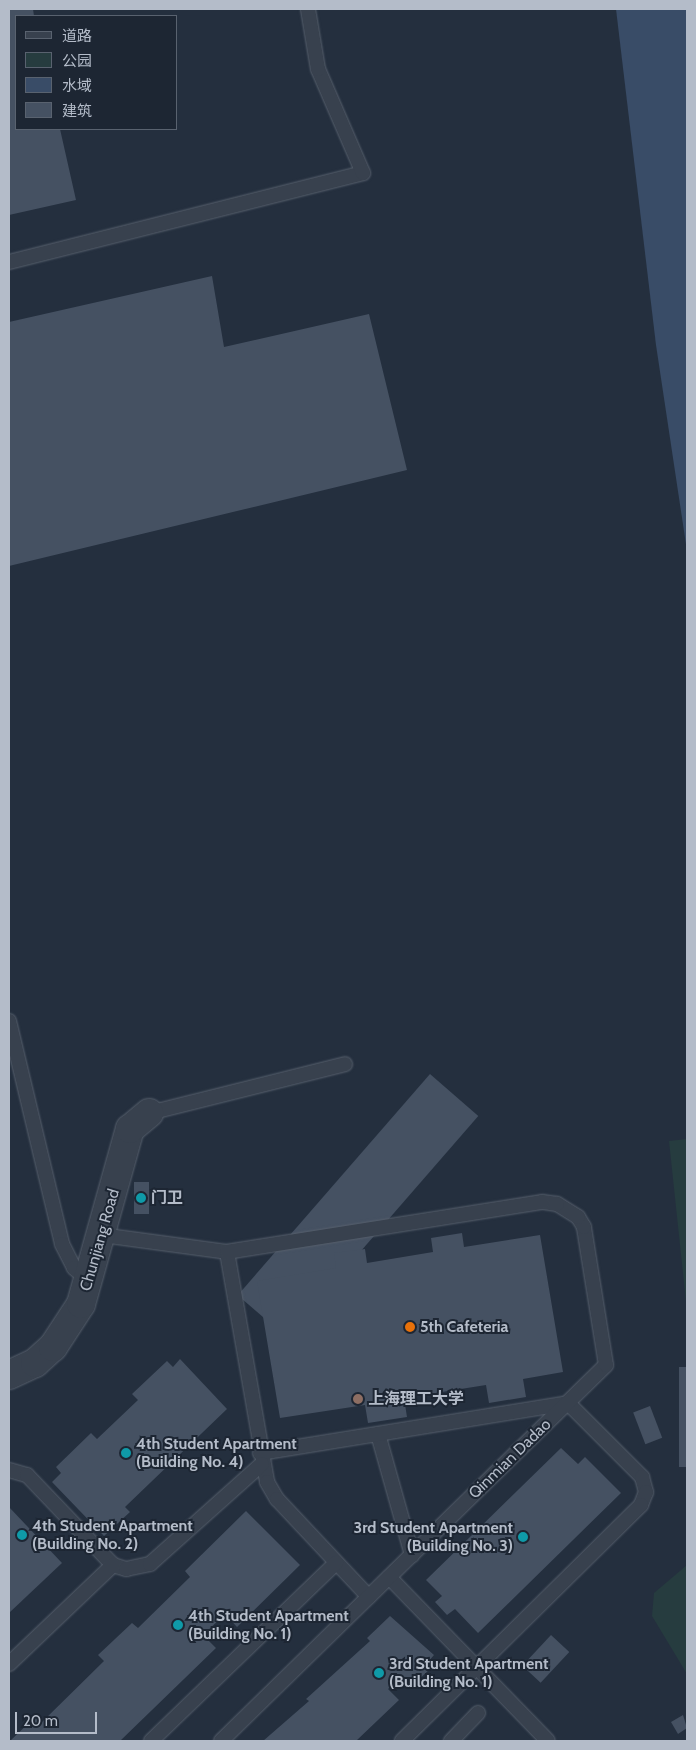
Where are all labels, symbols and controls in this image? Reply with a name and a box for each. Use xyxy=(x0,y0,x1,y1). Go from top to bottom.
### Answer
legend xyxy=(15,15,178,130)
text: 道路 xyxy=(62,27,92,45)
text: 公园 xyxy=(62,52,92,70)
text: 水域 xyxy=(62,77,92,95)
text: 建筑 xyxy=(62,102,92,120)
street label: Chunjiang Road xyxy=(76,1187,124,1293)
place label: 门卫 xyxy=(151,1188,183,1208)
marker: 门卫 xyxy=(135,1192,147,1204)
place label: 5th Cafeteria xyxy=(420,1317,509,1337)
marker: 5th Cafeteria xyxy=(404,1321,416,1333)
place label: 上海理工大学 xyxy=(368,1389,464,1409)
marker: 上海理工大学 xyxy=(352,1393,364,1405)
street label: Qinmian Dadao xyxy=(465,1415,555,1503)
place label: 4th Student Apartment (Building No. 4) xyxy=(136,1434,297,1472)
marker: 4th Student Apartment (Building No. 4) xyxy=(120,1447,132,1459)
place label: 4th Student Apartment (Building No. 2) xyxy=(32,1516,193,1554)
place label: 3rd Student Apartment (Building No. 3) xyxy=(354,1518,513,1556)
marker: 4th Student Apartment (Building No. 2) xyxy=(16,1529,28,1541)
marker: 3rd Student Apartment (Building No. 3) xyxy=(517,1531,529,1543)
place label: 4th Student Apartment (Building No. 1) xyxy=(188,1606,349,1644)
marker: 4th Student Apartment (Building No. 1) xyxy=(172,1619,184,1631)
place label: 3rd Student Apartment (Building No. 1) xyxy=(389,1654,548,1692)
marker: 3rd Student Apartment (Building No. 1) xyxy=(373,1667,385,1679)
scale bar xyxy=(18,1702,100,1734)
text: 20 m xyxy=(23,1712,58,1730)

